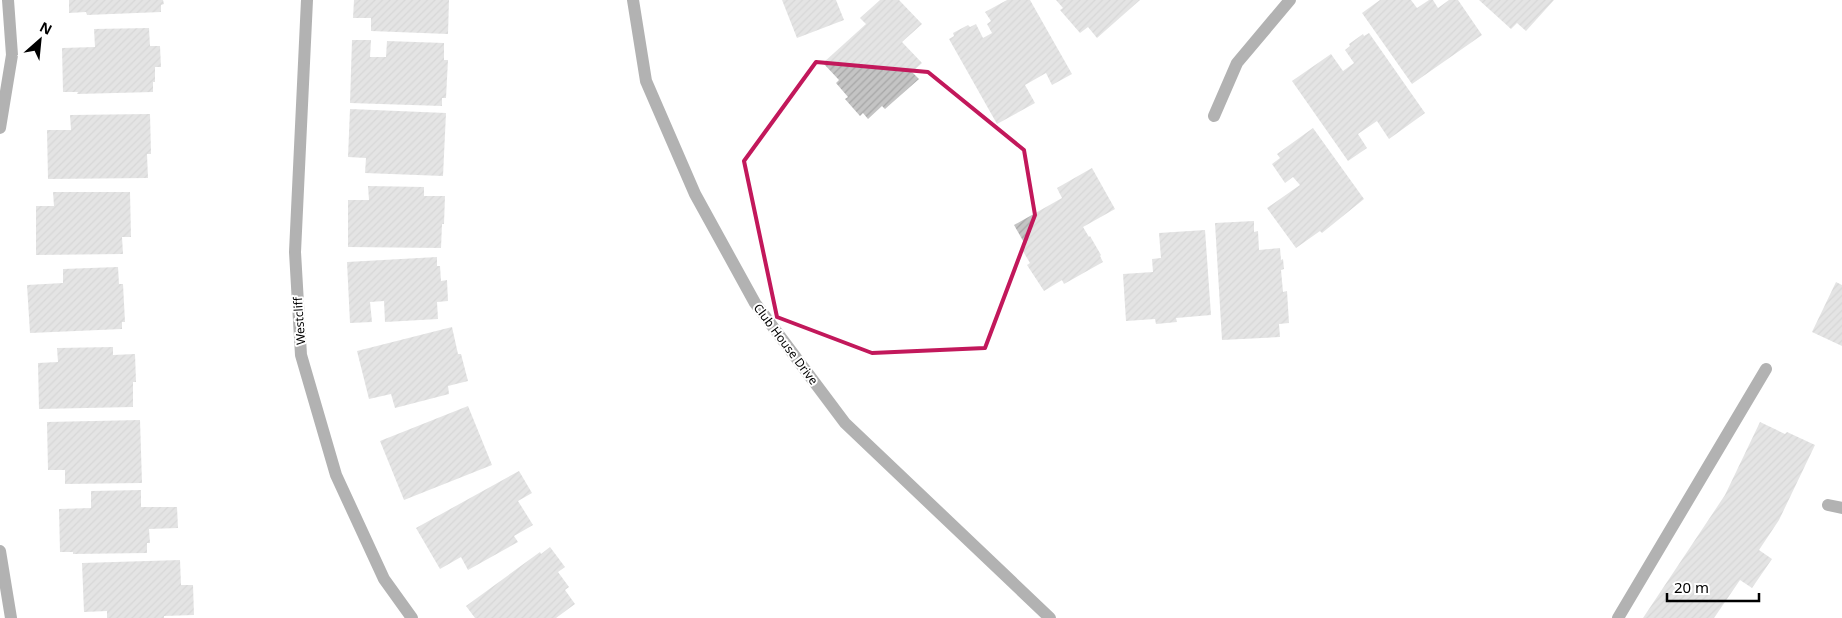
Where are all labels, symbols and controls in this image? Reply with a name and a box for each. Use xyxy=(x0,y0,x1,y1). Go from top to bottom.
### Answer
north arrow xyxy=(15,15,65,65)
text: N xyxy=(37,17,56,39)
street label: Westcliff xyxy=(289,296,309,346)
street label: Club House Drive xyxy=(750,300,822,388)
scale bar xyxy=(1667,570,1760,602)
text: 20 m xyxy=(1674,577,1709,597)

